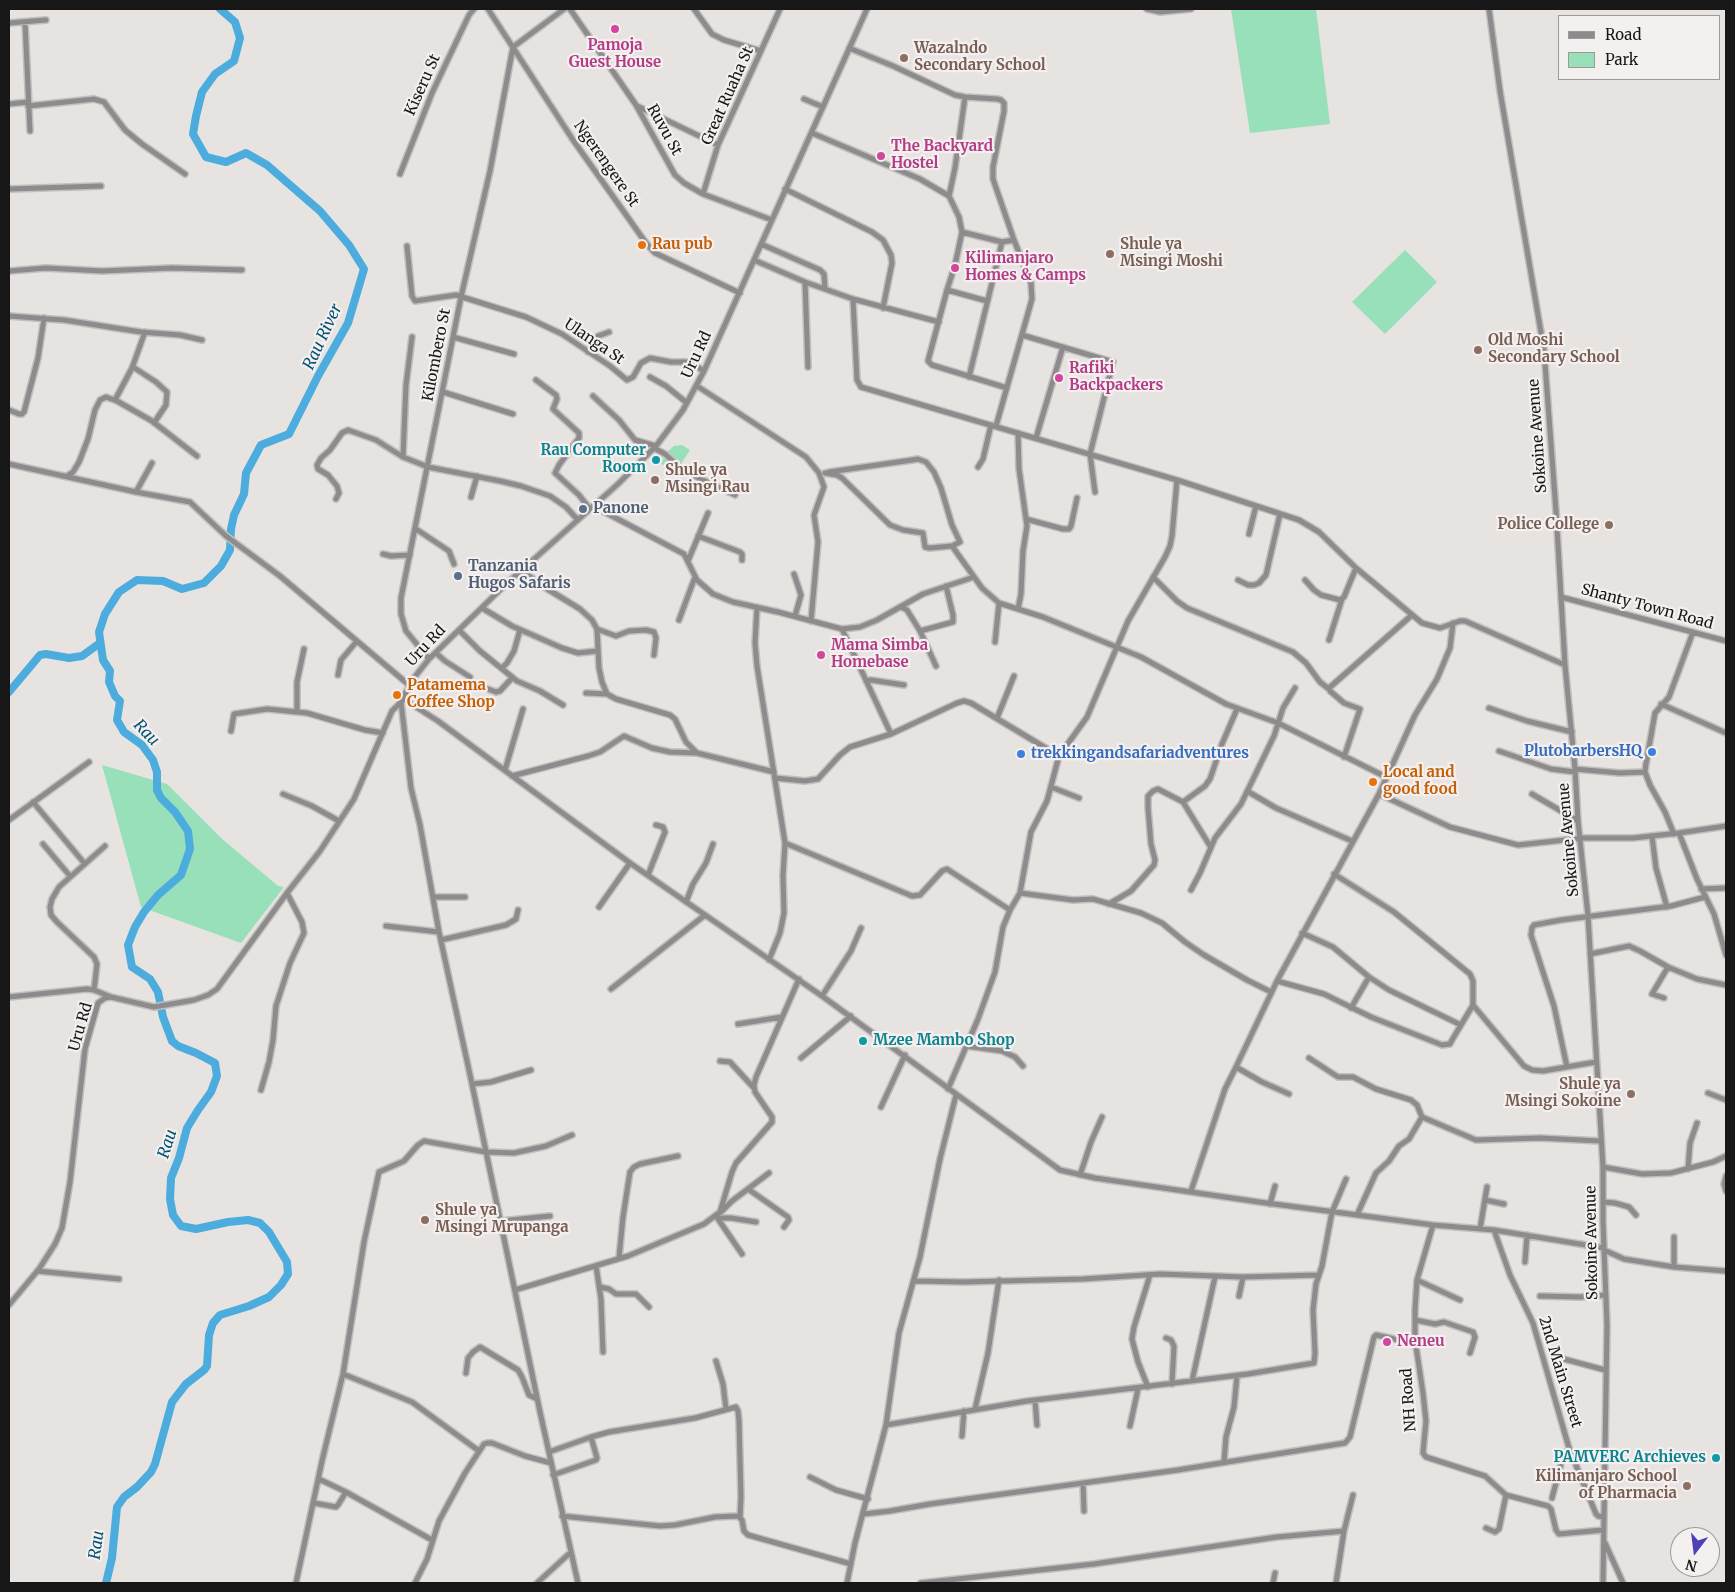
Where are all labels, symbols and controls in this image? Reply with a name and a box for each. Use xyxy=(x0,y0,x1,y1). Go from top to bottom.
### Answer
legend xyxy=(1558,15,1720,80)
marker: Pamoja Guest House xyxy=(609,23,621,35)
text: Road xyxy=(1605,25,1641,44)
place label: Pamoja Guest House xyxy=(569,37,661,72)
place label: Wazalndo Secondary School xyxy=(914,40,1046,75)
street label: Great Ruaha St xyxy=(698,44,758,148)
text: Park xyxy=(1605,50,1638,69)
street label: Kiseru St xyxy=(402,52,444,118)
marker: Wazalndo Secondary School xyxy=(898,52,910,64)
street label: Ruvu St xyxy=(643,101,685,159)
street label: Ngerengere St xyxy=(570,117,642,211)
place label: The Backyard Hostel xyxy=(891,138,993,173)
marker: The Backyard Hostel xyxy=(875,150,887,162)
place label: Rau pub xyxy=(652,236,712,254)
place label: Shule ya Msingi Moshi xyxy=(1120,236,1223,271)
marker: Rau pub xyxy=(636,239,648,251)
marker: Shule ya Msingi Moshi xyxy=(1104,248,1116,260)
place label: Kilimanjaro Homes & Camps xyxy=(965,250,1086,285)
marker: Kilimanjaro Homes & Camps xyxy=(949,262,961,274)
water label: Rau River xyxy=(299,301,347,373)
street label: Kilombero St xyxy=(419,307,455,403)
street label: Ulanga St xyxy=(560,315,628,369)
street label: Uru Rd xyxy=(678,329,716,381)
place label: Old Moshi Secondary School xyxy=(1488,332,1620,367)
marker: Old Moshi Secondary School xyxy=(1472,344,1484,356)
place label: Rafiki Backpackers xyxy=(1069,360,1163,395)
marker: Rafiki Backpackers xyxy=(1053,372,1065,384)
street label: Sokoine Avenue xyxy=(1525,378,1551,494)
place label: Rau Computer Room xyxy=(541,442,646,477)
marker: Rau Computer Room xyxy=(650,454,662,466)
place label: Shule ya Msingi Rau xyxy=(665,462,750,497)
marker: Shule ya Msingi Rau xyxy=(649,474,661,486)
place label: Panone xyxy=(593,500,649,518)
marker: Panone xyxy=(577,503,589,515)
place label: Police College xyxy=(1498,516,1599,534)
marker: Police College xyxy=(1603,519,1615,531)
place label: Tanzania Hugos Safaris xyxy=(468,558,571,593)
marker: Tanzania Hugos Safaris xyxy=(452,570,464,582)
street label: Shanty Town Road xyxy=(1579,581,1715,633)
street label: Uru Rd xyxy=(402,622,450,670)
place label: Mama Simba Homebase xyxy=(831,637,928,672)
marker: Mama Simba Homebase xyxy=(815,649,827,661)
place label: Patamema Coffee Shop xyxy=(407,677,495,712)
marker: Patamema Coffee Shop xyxy=(391,689,403,701)
water label: Rau xyxy=(129,716,163,750)
place label: PlutobarbersHQ xyxy=(1524,743,1642,761)
place label: trekkingandsafariadventures xyxy=(1031,745,1249,763)
marker: PlutobarbersHQ xyxy=(1646,746,1658,758)
marker: trekkingandsafariadventures xyxy=(1015,748,1027,760)
place label: Local and good food xyxy=(1383,764,1457,799)
marker: Local and good food xyxy=(1367,776,1379,788)
street label: Sokoine Avenue xyxy=(1555,782,1583,898)
street label: Uru Rd xyxy=(65,1001,97,1053)
place label: Mzee Mambo Shop xyxy=(873,1032,1015,1050)
marker: Mzee Mambo Shop xyxy=(857,1035,869,1047)
place label: Shule ya Msingi Sokoine xyxy=(1505,1076,1621,1111)
marker: Shule ya Msingi Sokoine xyxy=(1625,1088,1637,1100)
water label: Rau xyxy=(154,1127,182,1161)
street label: Sokoine Avenue xyxy=(1582,1186,1602,1300)
place label: Shule ya Msingi Mrupanga xyxy=(435,1202,569,1237)
marker: Shule ya Msingi Mrupanga xyxy=(419,1214,431,1226)
street label: 2nd Main Street xyxy=(1534,1314,1586,1430)
place label: Neneu xyxy=(1397,1333,1445,1351)
marker: Neneu xyxy=(1381,1336,1393,1348)
street label: NH Road xyxy=(1398,1368,1420,1432)
place label: PAMVERC Archieves xyxy=(1553,1449,1706,1467)
marker: PAMVERC Archieves xyxy=(1710,1452,1722,1464)
place label: Kilimanjaro School of Pharmacia xyxy=(1535,1468,1677,1503)
marker: Kilimanjaro School of Pharmacia xyxy=(1681,1480,1693,1492)
north arrow xyxy=(1670,1527,1720,1577)
water label: Rau xyxy=(85,1529,109,1561)
text: N xyxy=(1684,1555,1699,1576)

